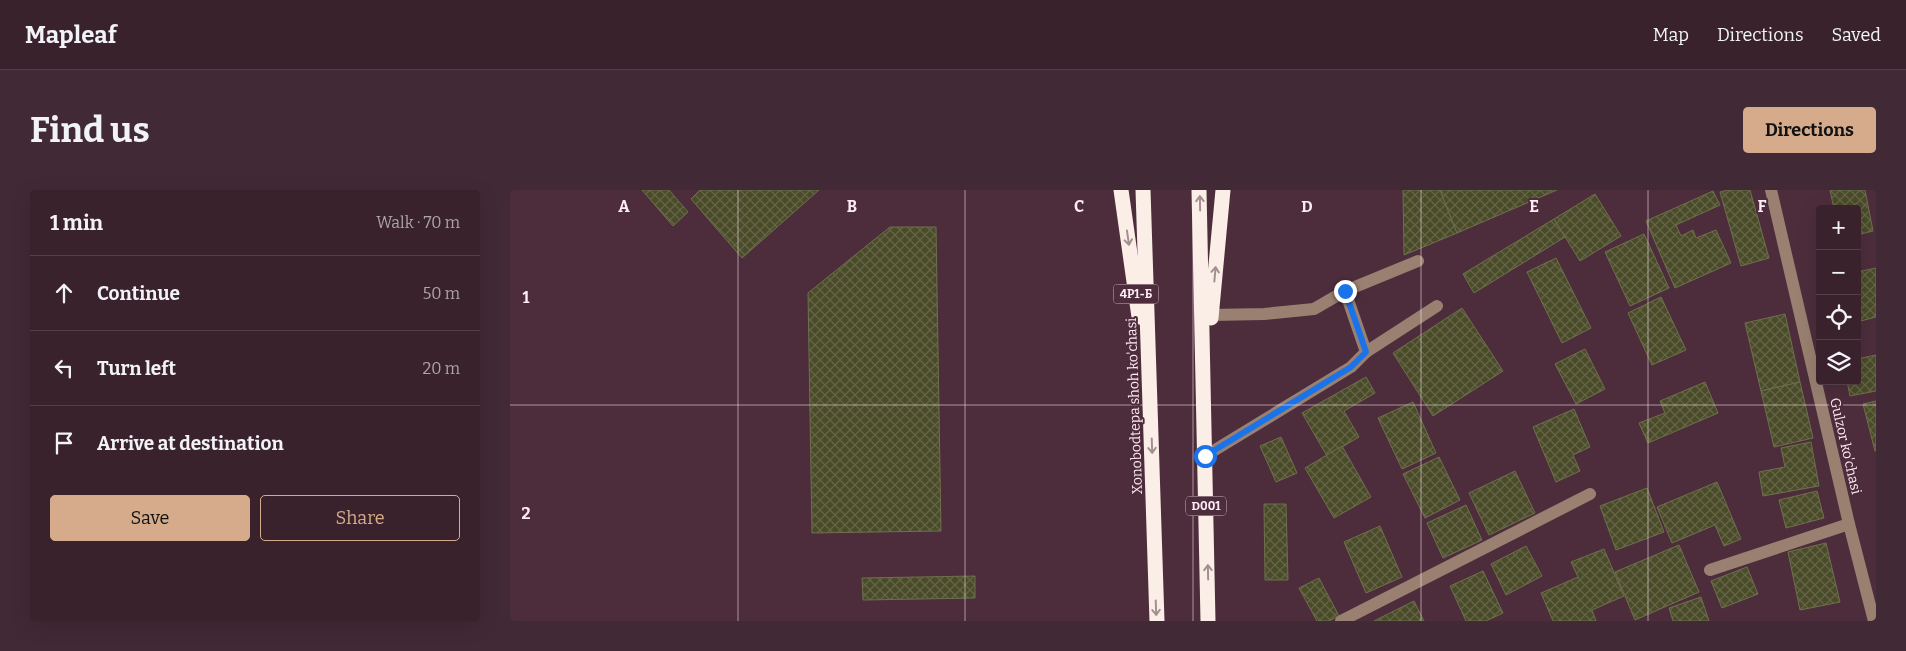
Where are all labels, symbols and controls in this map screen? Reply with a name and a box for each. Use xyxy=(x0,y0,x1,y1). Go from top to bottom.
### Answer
text: Mapleaf xyxy=(25,21,117,49)
text: Map xyxy=(1653,24,1689,46)
text: Directions xyxy=(1717,24,1804,46)
text: Saved xyxy=(1832,24,1881,46)
button: Directions xyxy=(1743,107,1876,153)
text: Find us xyxy=(30,109,150,151)
one-way arrow xyxy=(1195,196,1204,212)
text: A xyxy=(618,197,630,216)
text: B xyxy=(847,197,857,216)
text: C xyxy=(1074,197,1084,216)
text: D xyxy=(1301,197,1313,216)
text: E xyxy=(1529,197,1539,216)
text: F xyxy=(1758,197,1767,216)
map controls xyxy=(1816,205,1861,385)
button: + xyxy=(1816,205,1861,250)
text: 1 min xyxy=(50,210,103,236)
text: Walk · 70 m xyxy=(376,213,460,232)
one-way arrow xyxy=(1123,230,1133,246)
button: − xyxy=(1816,250,1861,295)
one-way arrow xyxy=(1210,266,1220,282)
icon: ahead xyxy=(50,279,78,307)
route end xyxy=(1334,280,1357,303)
text: Continue xyxy=(97,282,180,305)
text: 50 m xyxy=(423,284,460,303)
road number: 4Р1-Б xyxy=(1114,285,1158,304)
text: 1 xyxy=(523,288,530,307)
button: locate xyxy=(1816,295,1861,340)
street label: Xonobodtepa shoh ko'chasi xyxy=(1123,317,1146,495)
button: layers xyxy=(1816,340,1861,385)
icon: left xyxy=(50,354,78,382)
text: Turn left xyxy=(97,357,176,380)
text: 20 m xyxy=(423,359,460,378)
street label: Gulzor ko'chasi xyxy=(1826,396,1865,496)
icon: arrive xyxy=(50,429,78,457)
text: Arrive at destination xyxy=(97,432,284,455)
one-way arrow xyxy=(1147,437,1156,453)
route start xyxy=(1194,445,1217,468)
button: Save xyxy=(50,495,250,541)
button: Share xyxy=(260,495,460,541)
road number: D001 xyxy=(1186,496,1226,516)
text: 2 xyxy=(521,504,531,523)
one-way arrow xyxy=(1203,565,1212,581)
one-way arrow xyxy=(1151,600,1161,616)

